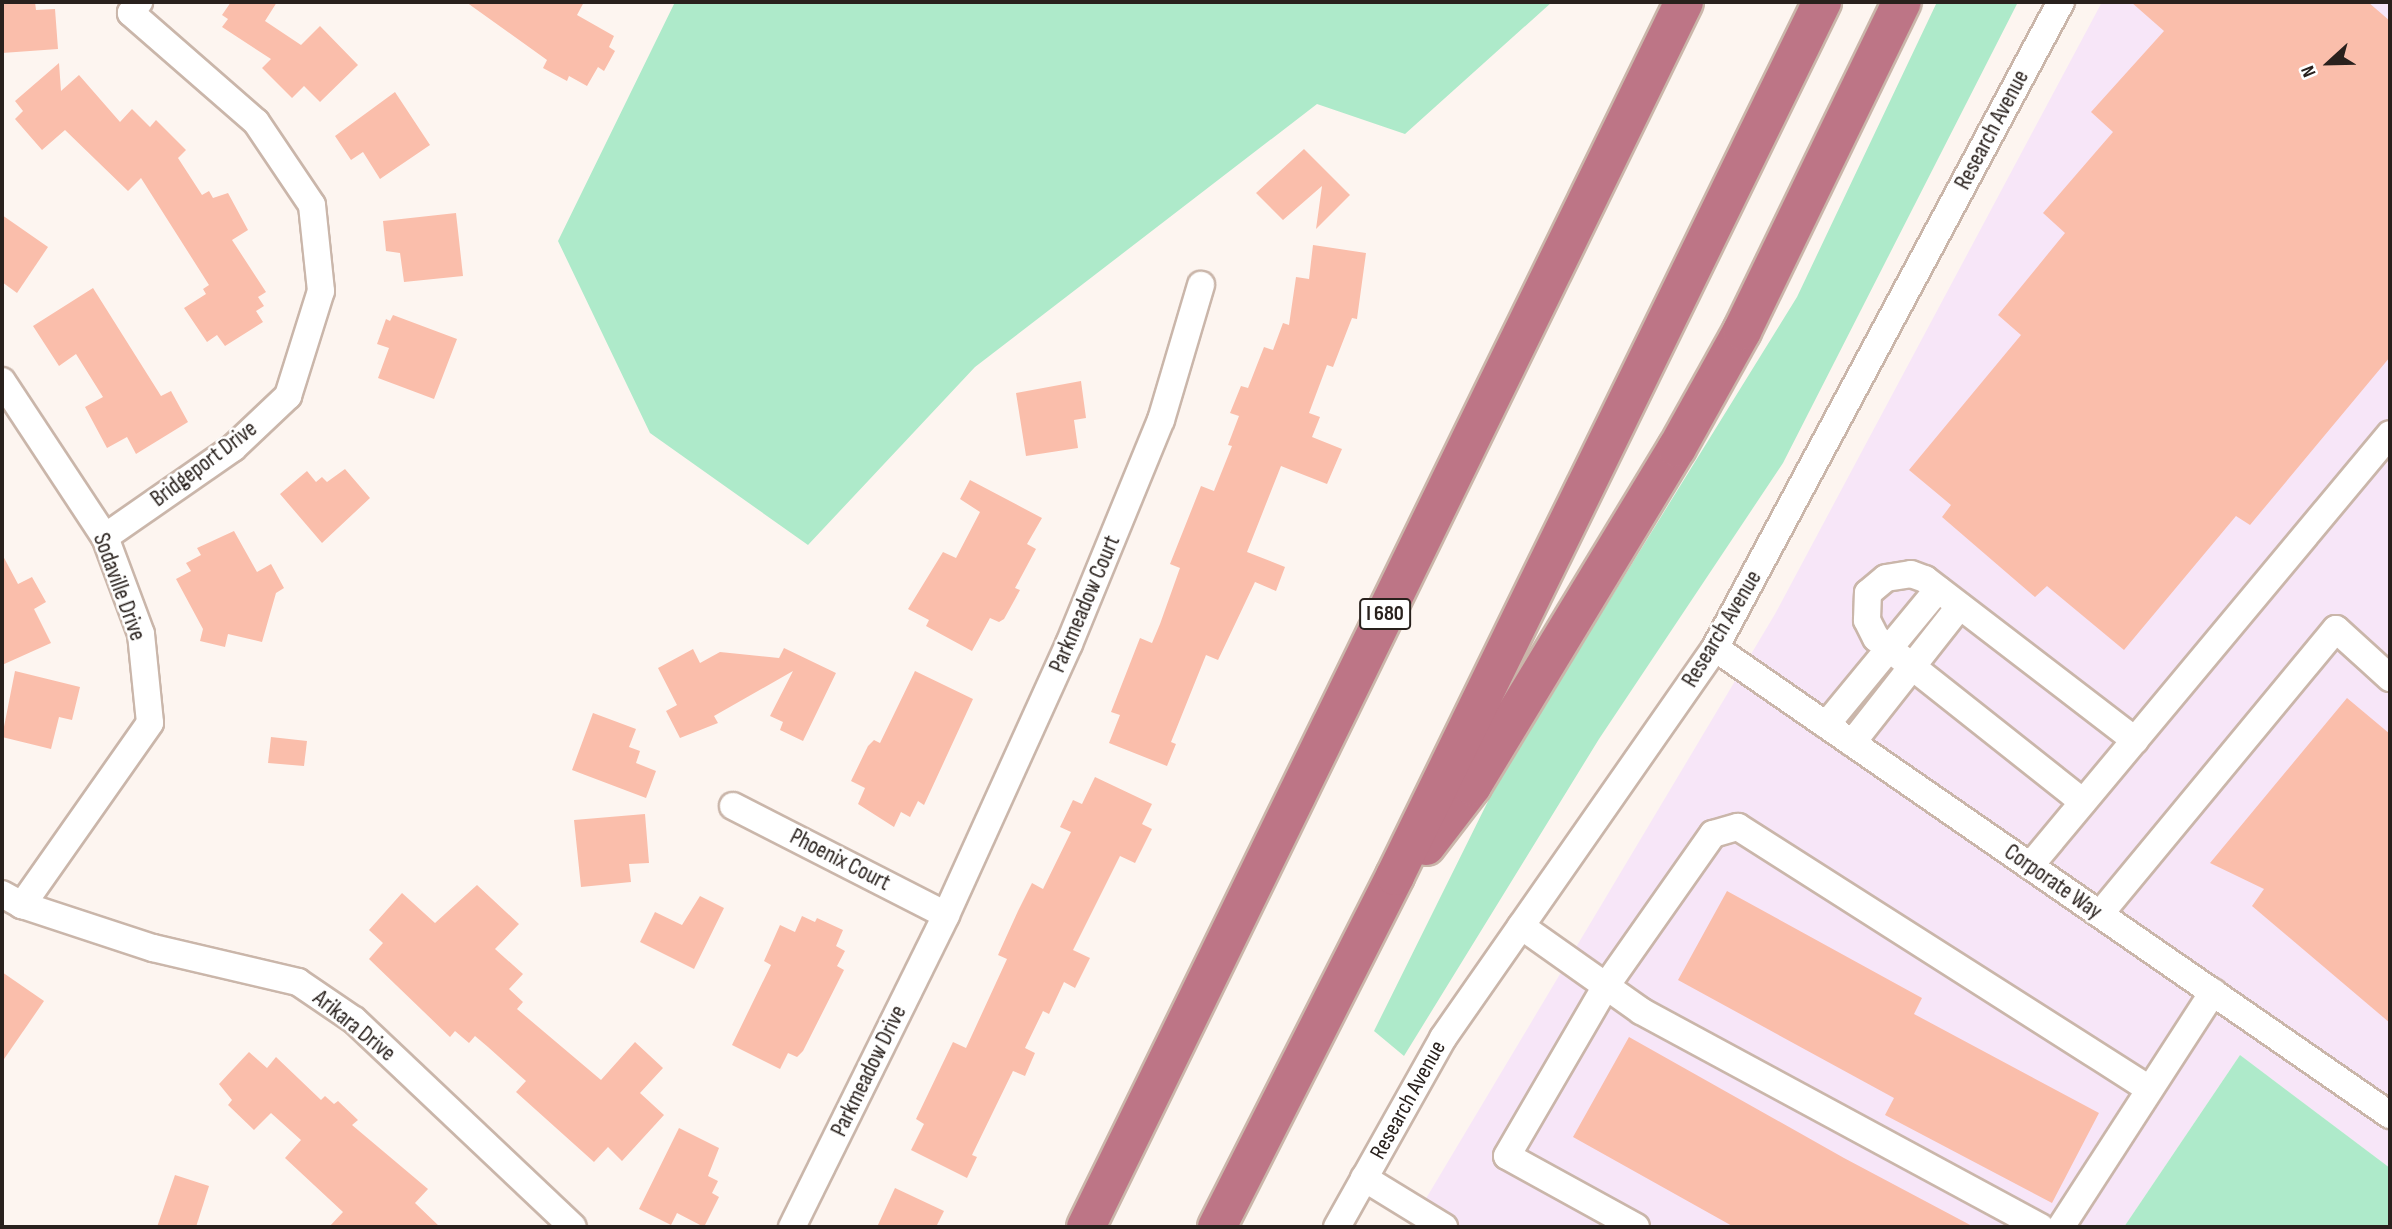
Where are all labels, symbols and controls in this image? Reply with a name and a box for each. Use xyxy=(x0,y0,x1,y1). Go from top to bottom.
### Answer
north arrow xyxy=(2294,28,2364,98)
text: N xyxy=(2297,62,2322,80)
street label: Research Avenue xyxy=(1949,66,2035,194)
street label: Bridgeport Drive xyxy=(145,415,263,513)
street label: Sodaville Drive xyxy=(87,529,151,645)
street label: Parkmeadow Court xyxy=(1044,531,1126,677)
street label: Research Avenue xyxy=(1676,566,1768,692)
road number: I 680 xyxy=(1359,596,1411,632)
street label: Phoenix Court xyxy=(785,823,895,897)
street label: Corporate Way xyxy=(1999,838,2107,926)
street label: Arikara Drive xyxy=(307,985,401,1067)
street label: Parkmeadow Drive xyxy=(825,1001,913,1141)
street label: Research Avenue xyxy=(1364,1036,1452,1164)

